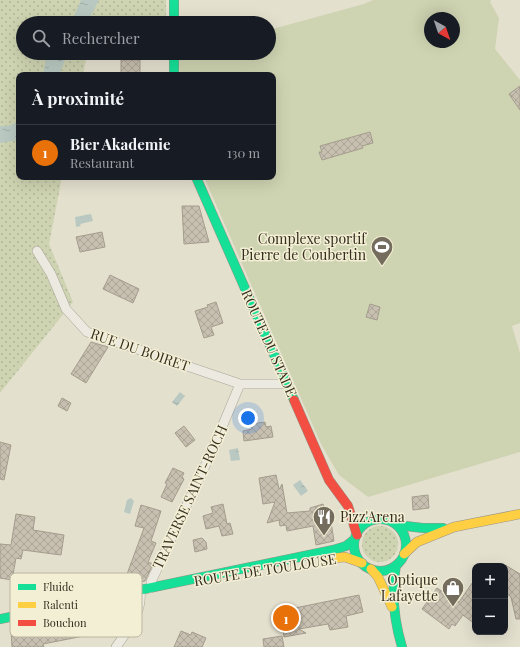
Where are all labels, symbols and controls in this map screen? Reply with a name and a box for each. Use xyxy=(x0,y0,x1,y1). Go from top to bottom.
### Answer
north arrow xyxy=(424,12,460,48)
search box xyxy=(16,16,276,60)
icon: search xyxy=(30,27,52,49)
text: Rechercher xyxy=(62,28,140,48)
text: À proximité xyxy=(32,87,124,109)
text: Bier Akademie xyxy=(70,134,171,154)
text: 1 xyxy=(43,144,47,161)
text: 130 m xyxy=(227,144,260,161)
text: Restaurant xyxy=(70,154,134,171)
place label: Complexe sportif Pierre de Coubertin xyxy=(241,229,367,264)
sports icon: Complexe sportif Pierre de Coubertin xyxy=(369,234,395,267)
street label: ROUTE DU STADE xyxy=(237,286,302,399)
street label: RUE DU BOIRET xyxy=(88,324,193,375)
your location xyxy=(238,408,258,428)
street label: TRAVERSE SAINT-ROCH xyxy=(148,421,232,572)
restaurant icon: Pizz'Arena xyxy=(311,504,337,537)
place label: Pizz'Arena xyxy=(340,507,405,526)
street label: ROUTE DE TOULOUSE xyxy=(192,549,338,590)
map controls xyxy=(472,563,508,635)
button: + xyxy=(472,563,508,599)
place label: Optique Lafayette xyxy=(381,570,438,605)
legend xyxy=(10,573,142,637)
shop icon: Optique Lafayette xyxy=(440,575,466,608)
text: Fluide xyxy=(43,579,74,594)
text: Ralenti xyxy=(43,597,78,612)
button: − xyxy=(472,599,508,635)
pin: 1 xyxy=(273,603,299,633)
text: Bouchon xyxy=(43,615,87,630)

